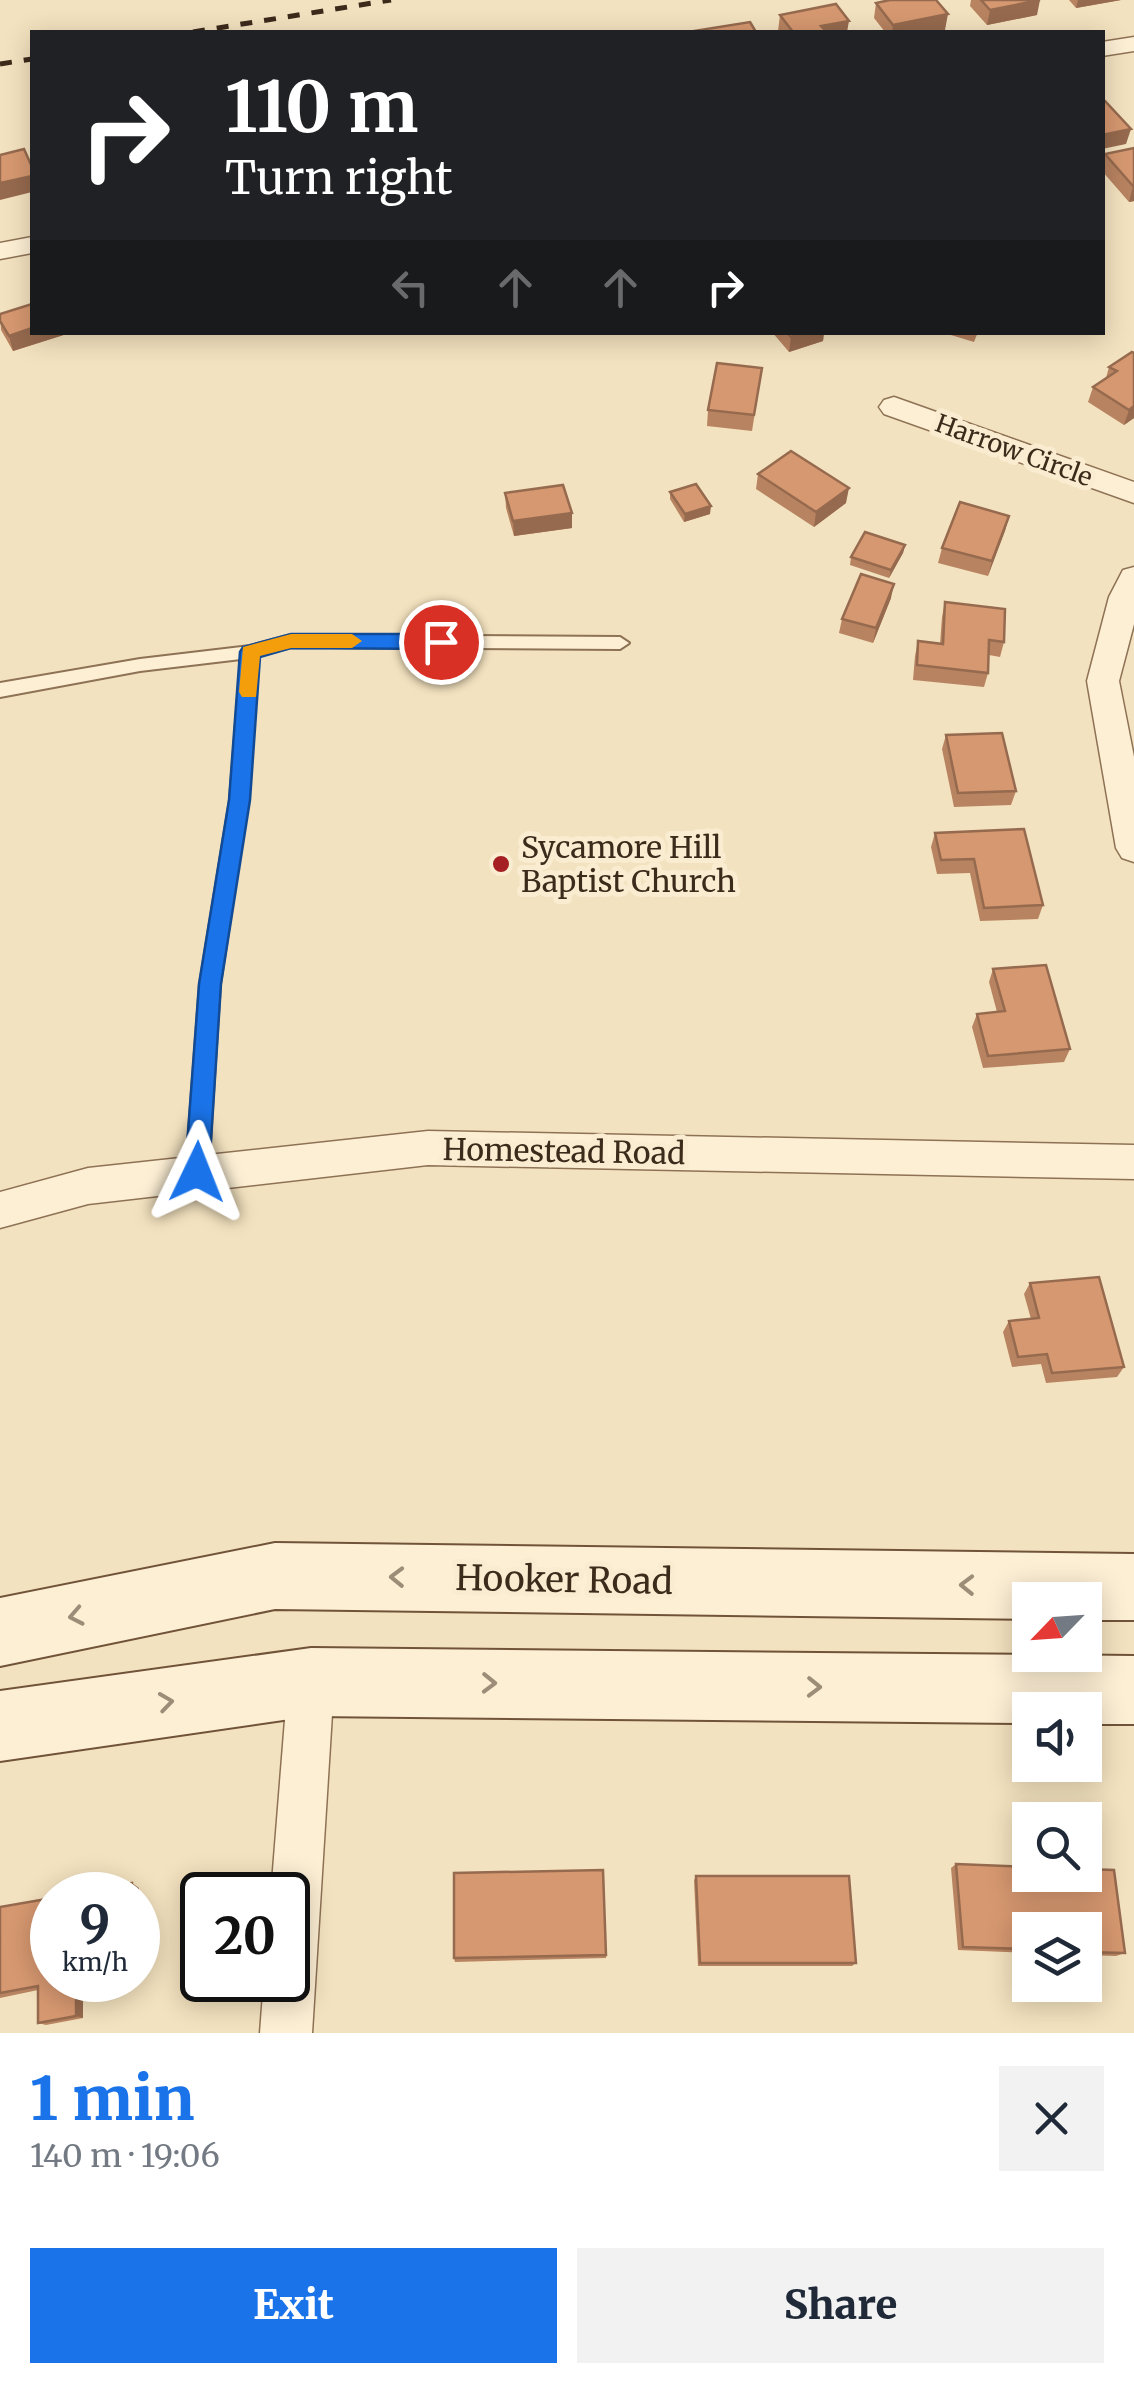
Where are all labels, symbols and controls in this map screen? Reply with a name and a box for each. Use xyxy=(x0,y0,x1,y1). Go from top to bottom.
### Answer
text: 110 m xyxy=(225,63,418,151)
icon: right xyxy=(60,70,190,200)
text: Turn right xyxy=(225,150,453,206)
icon: left xyxy=(383,260,438,315)
icon: ahead xyxy=(488,260,543,315)
icon: ahead xyxy=(593,260,648,315)
icon: right xyxy=(698,260,753,315)
street label: Harrow Circle xyxy=(931,407,1097,493)
pin xyxy=(399,600,484,685)
icon: arrive xyxy=(414,615,469,670)
place label: Sycamore Hill Baptist Church xyxy=(521,828,736,900)
marker: Sycamore Hill Baptist Church xyxy=(490,853,512,875)
position arrow xyxy=(145,1120,249,1224)
street label: Homestead Road xyxy=(442,1130,686,1172)
street label: Hooker Road xyxy=(455,1556,673,1604)
one-way arrow xyxy=(388,1567,404,1588)
one-way arrow xyxy=(958,1574,974,1595)
north arrow xyxy=(1012,1582,1102,1672)
map controls xyxy=(1012,1582,1102,2002)
one-way arrow xyxy=(67,1605,84,1626)
one-way arrow xyxy=(482,1673,498,1694)
one-way arrow xyxy=(808,1676,823,1698)
button: sound xyxy=(1012,1692,1102,1782)
one-way arrow xyxy=(158,1693,174,1714)
button: search xyxy=(1012,1802,1102,1892)
speed limit sign: 20 xyxy=(180,1872,310,2002)
text: 9 xyxy=(80,1893,110,1956)
button: layers xyxy=(1012,1912,1102,2002)
text: km/h xyxy=(62,1946,128,1978)
text: 1 min xyxy=(30,2061,194,2136)
button: close xyxy=(999,2066,1104,2171)
text: 140 m · 19:06 xyxy=(30,2136,220,2176)
button: Exit xyxy=(30,2248,557,2363)
button: Share xyxy=(577,2248,1104,2363)

